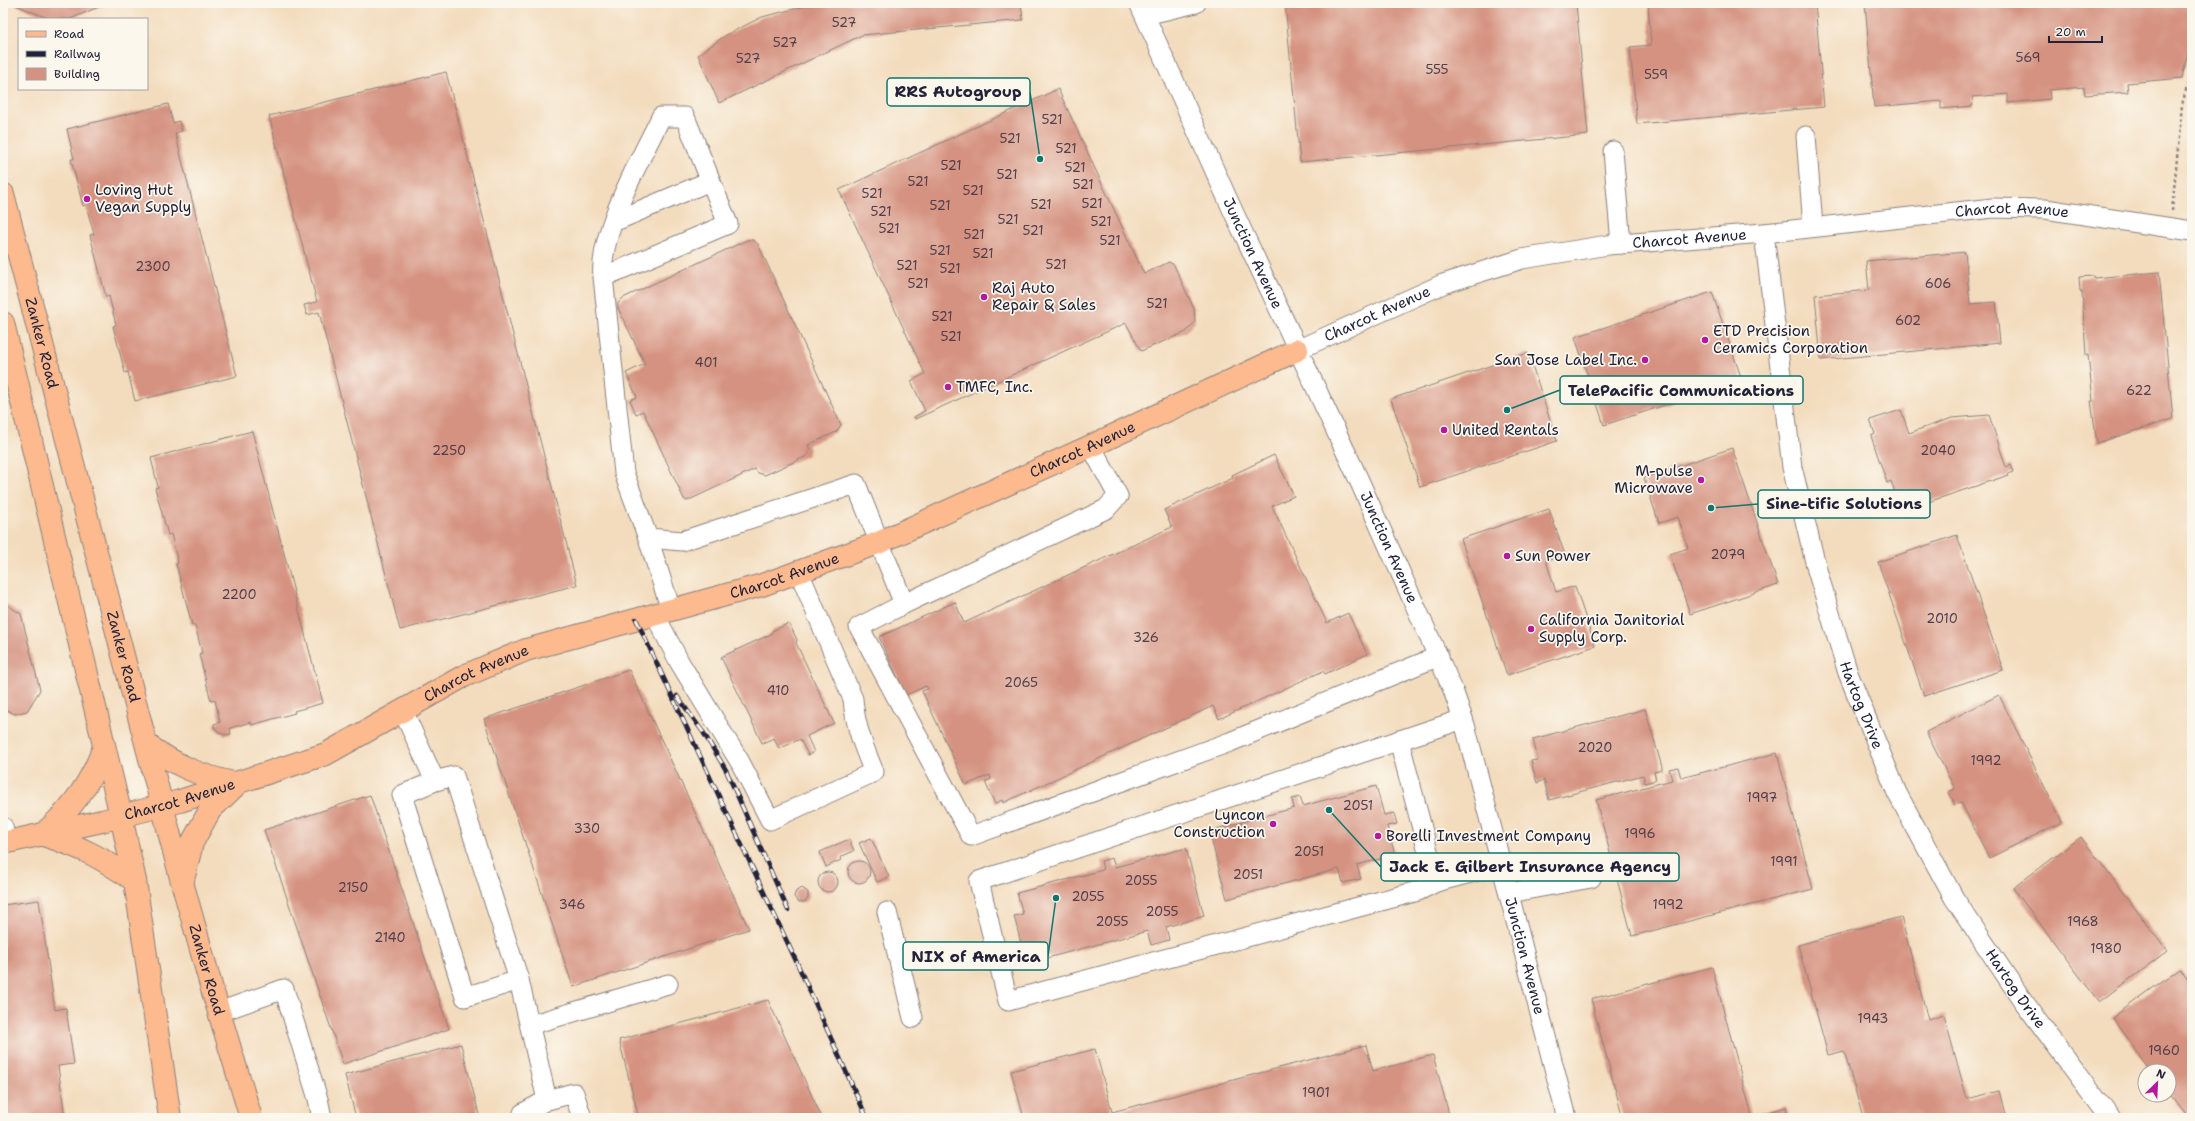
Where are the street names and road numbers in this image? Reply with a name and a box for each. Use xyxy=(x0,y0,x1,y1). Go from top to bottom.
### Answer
street label: Junction Avenue xyxy=(1218,195,1287,312)
street label: Charcot Avenue xyxy=(1954,198,2070,222)
street label: Charcot Avenue xyxy=(1632,224,1747,253)
street label: Charcot Avenue xyxy=(1321,281,1433,346)
street label: Zanker Road xyxy=(20,295,63,391)
street label: Charcot Avenue xyxy=(1026,417,1139,483)
street label: Junction Avenue xyxy=(1355,488,1423,606)
street label: Charcot Avenue xyxy=(727,548,842,603)
street label: Zanker Road xyxy=(102,609,145,705)
street label: Charcot Avenue xyxy=(420,640,532,707)
street label: Hartog Drive xyxy=(1835,659,1888,752)
street label: Charcot Avenue xyxy=(122,774,238,825)
street label: Junction Avenue xyxy=(1500,895,1550,1017)
street label: Zanker Road xyxy=(184,922,229,1018)
street label: Hartog Drive xyxy=(1981,945,2050,1033)

